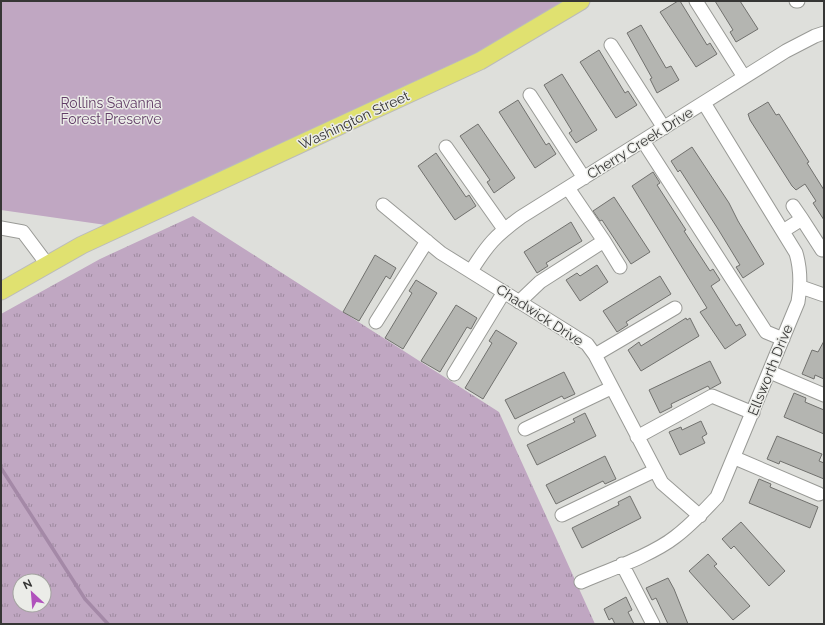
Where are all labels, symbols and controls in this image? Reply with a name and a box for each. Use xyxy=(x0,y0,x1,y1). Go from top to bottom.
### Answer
street label: Washington Street xyxy=(296,87,412,153)
park label: Rollins Savanna Forest Preserve xyxy=(60,95,162,127)
street label: Cherry Creek Drive xyxy=(584,104,696,182)
street label: Chadwick Drive xyxy=(493,281,587,349)
street label: Ellsworth Drive xyxy=(744,322,796,418)
north arrow xyxy=(12,573,52,613)
text: N xyxy=(21,577,34,592)

